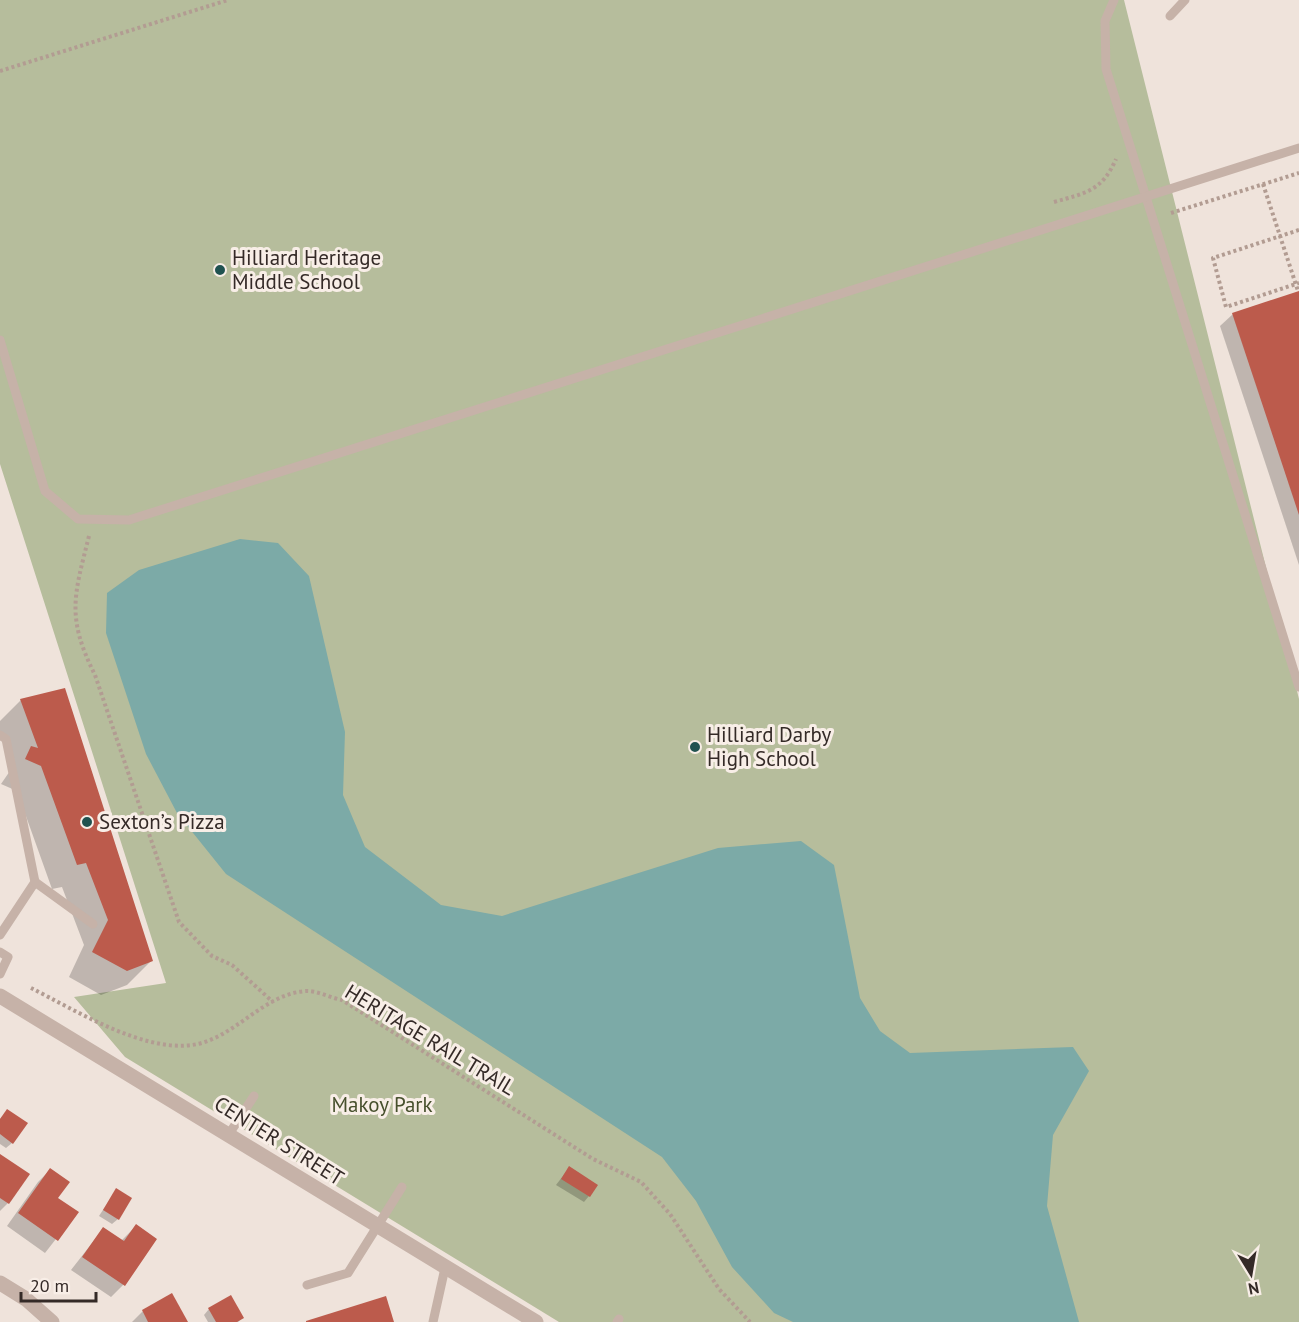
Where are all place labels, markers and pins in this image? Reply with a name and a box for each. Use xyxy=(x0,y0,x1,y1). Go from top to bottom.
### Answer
place label: Hilliard Heritage Middle School xyxy=(232,244,381,295)
marker: Hilliard Heritage Middle School xyxy=(213,263,227,277)
place label: Hilliard Darby High School xyxy=(707,721,831,772)
marker: Hilliard Darby High School xyxy=(688,740,702,754)
place label: Sexton’s Pizza xyxy=(99,808,225,835)
marker: Sexton’s Pizza xyxy=(80,815,94,829)

